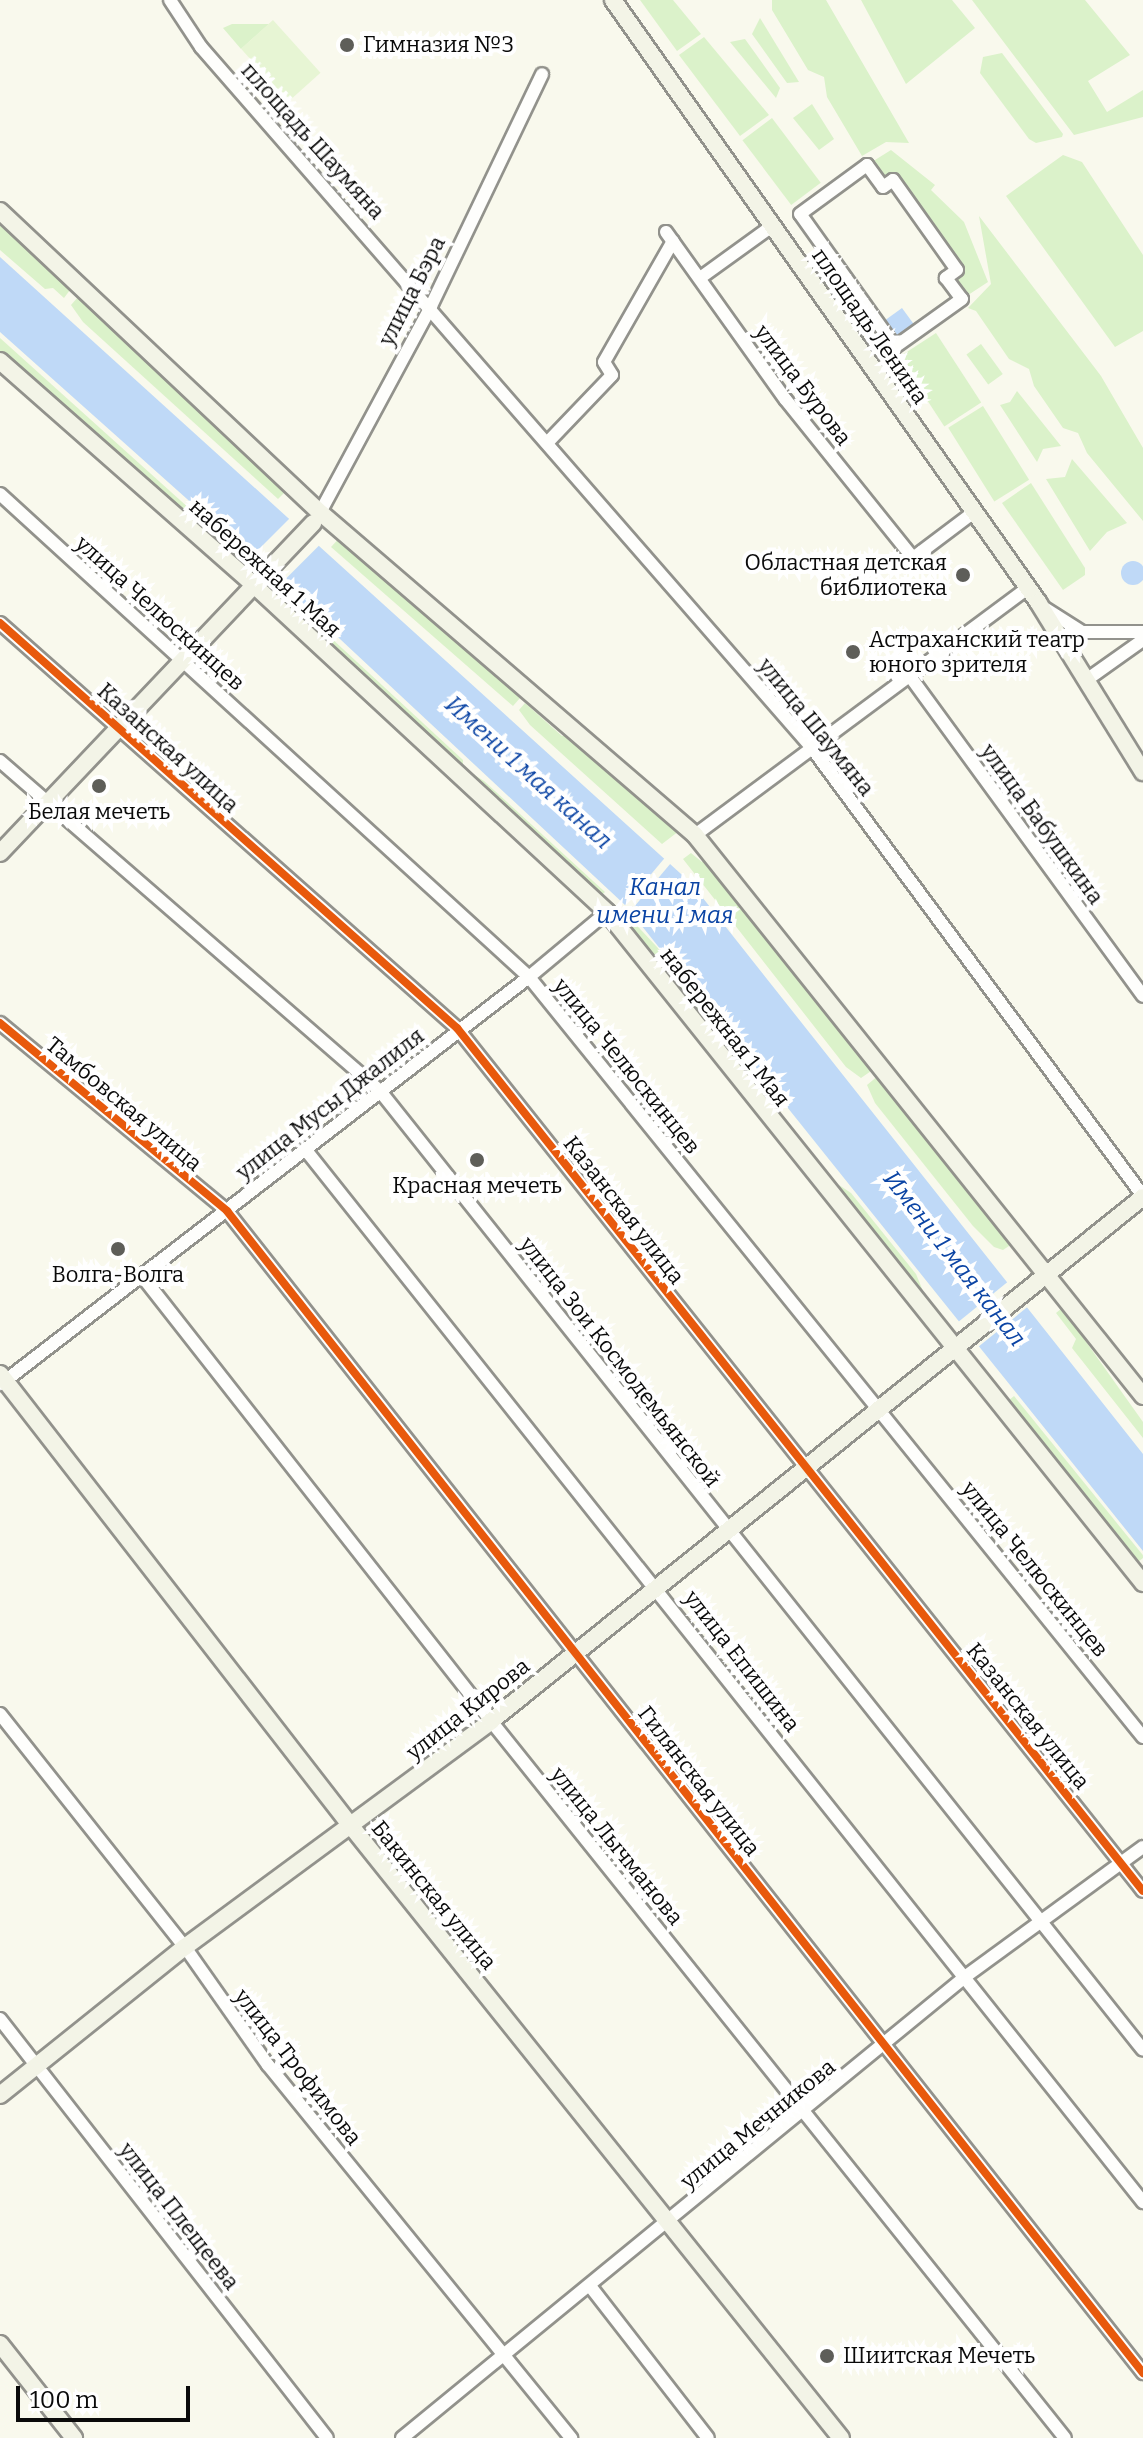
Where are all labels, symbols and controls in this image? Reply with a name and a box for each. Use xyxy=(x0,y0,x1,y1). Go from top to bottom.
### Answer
place label: Гимназия №3 xyxy=(363,32,514,58)
marker: Гимназия №3 xyxy=(338,36,356,54)
street label: площадь Шаумяна xyxy=(236,57,390,225)
street label: улица Бэра xyxy=(373,232,451,350)
street label: площадь Ленина xyxy=(806,243,934,409)
street label: улица Бурова xyxy=(749,319,857,451)
street label: набережная 1 Мая xyxy=(184,493,346,643)
street label: улица Челюскинцев xyxy=(70,530,250,696)
place label: Областная детская библиотека xyxy=(744,549,947,600)
marker: Областная детская библиотека xyxy=(954,566,972,584)
place label: Астраханский театр юного зрителя xyxy=(869,626,1085,678)
marker: Астраханский театр юного зрителя xyxy=(844,643,862,661)
street label: улица Шаумяна xyxy=(752,653,880,801)
street label: Казанская улица xyxy=(92,678,244,818)
water label: Имени 1 мая канал xyxy=(439,690,617,856)
street label: улица Бабушкина xyxy=(975,739,1109,909)
marker: Белая мечеть xyxy=(90,777,108,795)
place label: Белая мечеть xyxy=(28,799,170,825)
water label: Канал имени 1 мая xyxy=(596,874,734,930)
street label: набережная 1 Мая xyxy=(655,942,795,1112)
street label: улица Челюскинцев xyxy=(548,973,706,1159)
street label: улица Мусы Джалиля xyxy=(231,1023,429,1185)
street label: Тамбовская улица xyxy=(41,1031,207,1177)
street label: Казанская улица xyxy=(558,1131,690,1289)
marker: Красная мечеть xyxy=(468,1151,486,1169)
water label: Имени 1 мая канал xyxy=(877,1166,1031,1352)
place label: Красная мечеть xyxy=(392,1173,562,1199)
street label: улица Зои Космодемьянской xyxy=(514,1232,726,1492)
marker: Волга-Волга xyxy=(109,1240,127,1258)
place label: Волга-Волга xyxy=(52,1262,184,1288)
street label: улица Челюскинцев xyxy=(956,1476,1114,1662)
street label: улица Епишина xyxy=(679,1585,805,1737)
street label: Казанская улица xyxy=(961,1638,1095,1794)
street label: улица Кирова xyxy=(401,1653,535,1765)
street label: Гилянская улица xyxy=(632,1701,766,1861)
street label: улица Лычманова xyxy=(545,1762,689,1930)
street label: Бакинская улица xyxy=(366,1815,502,1975)
street label: улица Трофимова xyxy=(229,1984,367,2150)
street label: улица Мечникова xyxy=(675,2054,841,2194)
street label: улица Плещеева xyxy=(113,2137,245,2295)
place label: Шиитская Мечеть xyxy=(843,2343,1035,2369)
marker: Шиитская Мечеть xyxy=(818,2347,836,2365)
scale bar xyxy=(20,2370,194,2420)
text: 100 m xyxy=(30,2386,98,2414)

